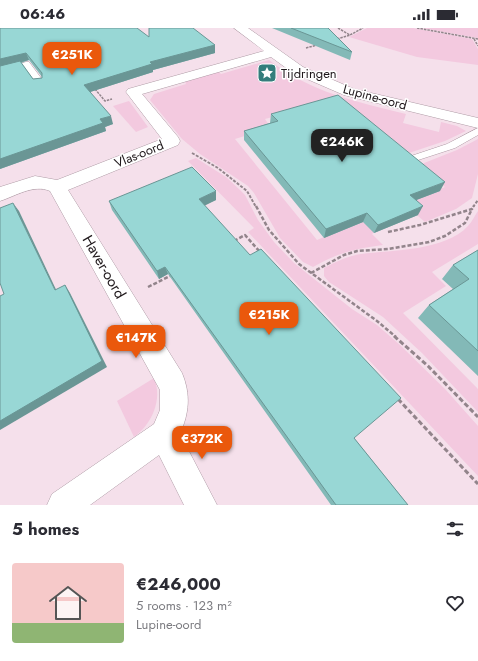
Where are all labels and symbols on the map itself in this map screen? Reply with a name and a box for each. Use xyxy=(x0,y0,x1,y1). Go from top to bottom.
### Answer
pin: €251K xyxy=(44,42,100,76)
place icon: Tijdringen xyxy=(256,62,278,84)
place label: Tijdringen xyxy=(281,64,337,83)
street label: Lupine-oord xyxy=(341,79,409,115)
pin: €246K xyxy=(314,129,370,163)
street label: Vlas-oord xyxy=(111,135,167,173)
street label: Haver-oord xyxy=(77,231,131,303)
pin: €215K xyxy=(241,302,297,336)
pin: €147K xyxy=(108,325,164,359)
pin: €372K xyxy=(174,426,230,460)

